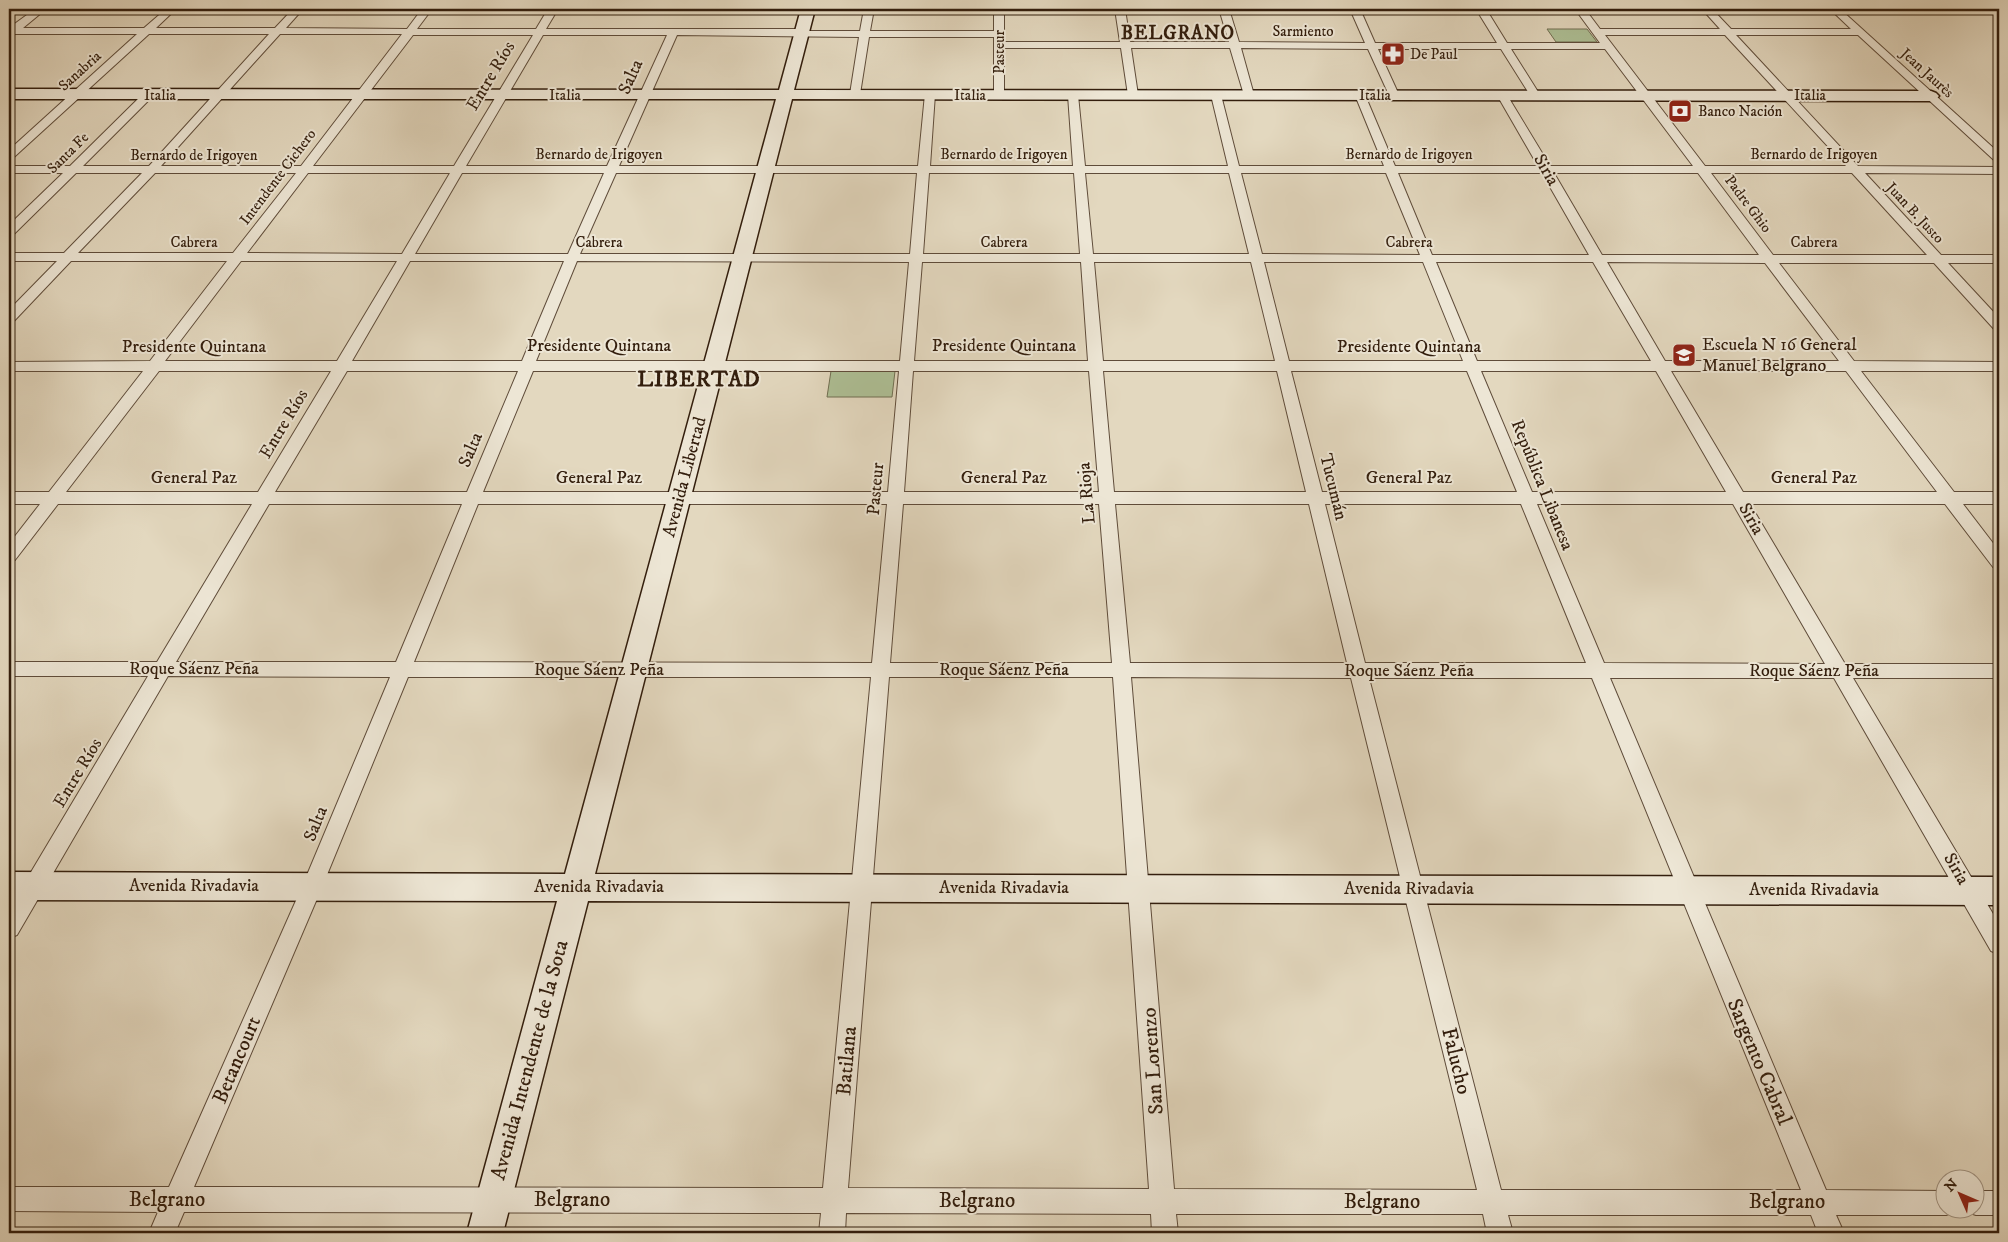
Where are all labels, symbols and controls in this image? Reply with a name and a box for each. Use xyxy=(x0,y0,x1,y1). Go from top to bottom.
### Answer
district label: BELGRANO xyxy=(1121,22,1235,45)
street label: Sarmiento xyxy=(1272,22,1334,41)
street label: Pasteur xyxy=(990,30,1009,74)
street label: Entre Ríos xyxy=(462,37,520,115)
pharmacy icon: De Paul xyxy=(1380,41,1406,67)
street label: Jean Jaurès xyxy=(1895,43,1958,102)
place label: De Paul xyxy=(1410,45,1458,64)
street label: Sanabria xyxy=(55,46,106,95)
street label: Salta xyxy=(614,56,648,98)
street label: Italia xyxy=(144,86,177,105)
street label: Italia xyxy=(549,86,582,105)
street label: Italia xyxy=(954,86,987,105)
street label: Italia xyxy=(1359,86,1392,105)
street label: Italia xyxy=(1794,86,1827,105)
bank icon: Banco Nación xyxy=(1667,98,1693,124)
place label: Banco Nación xyxy=(1698,102,1783,121)
street label: Intendente Cichero xyxy=(236,125,320,229)
street label: Santa Fe xyxy=(43,128,93,178)
street label: Bernardo de Irigoyen xyxy=(535,145,663,164)
street label: Bernardo de Irigoyen xyxy=(940,145,1068,164)
street label: Bernardo de Irigoyen xyxy=(1345,145,1473,164)
street label: Bernardo de Irigoyen xyxy=(1750,145,1878,164)
street label: Bernardo de Irigoyen xyxy=(130,146,258,165)
street label: Siria xyxy=(1528,150,1564,190)
street label: Padre Ghio xyxy=(1720,171,1776,237)
street label: Juan B. Justo xyxy=(1881,177,1948,248)
street label: Cabrera xyxy=(170,233,218,252)
street label: Cabrera xyxy=(575,233,623,252)
street label: Cabrera xyxy=(980,233,1028,252)
street label: Cabrera xyxy=(1385,233,1433,252)
street label: Cabrera xyxy=(1790,233,1838,252)
place label: Escuela N 16 General Manuel Belgrano xyxy=(1702,334,1857,377)
street label: Presidente Quintana xyxy=(527,335,672,357)
street label: Presidente Quintana xyxy=(932,335,1077,357)
street label: Presidente Quintana xyxy=(122,336,267,358)
street label: Presidente Quintana xyxy=(1337,336,1482,358)
school or university icon: Escuela N 16 General Manuel Belgrano xyxy=(1671,342,1697,368)
district label: LIBERTAD xyxy=(637,366,761,393)
street label: Entre Ríos xyxy=(255,385,313,463)
street label: Avenida Libertad xyxy=(658,414,712,540)
street label: República Libanesa xyxy=(1506,417,1578,554)
street label: Salta xyxy=(454,429,488,471)
street label: Tucumán xyxy=(1314,451,1352,523)
street label: Pasteur xyxy=(863,461,889,516)
street label: La Rioja xyxy=(1073,461,1101,525)
street label: General Paz xyxy=(151,467,237,489)
street label: General Paz xyxy=(556,467,642,489)
street label: General Paz xyxy=(961,467,1047,489)
street label: General Paz xyxy=(1366,467,1452,489)
street label: General Paz xyxy=(1771,467,1857,489)
street label: Siria xyxy=(1733,499,1769,539)
street label: Roque Sáenz Peña xyxy=(129,658,259,680)
street label: Roque Sáenz Peña xyxy=(534,659,664,681)
street label: Roque Sáenz Peña xyxy=(939,659,1069,681)
street label: Roque Sáenz Peña xyxy=(1344,660,1474,682)
street label: Roque Sáenz Peña xyxy=(1749,660,1879,682)
street label: Entre Ríos xyxy=(49,734,107,812)
street label: Salta xyxy=(299,803,333,845)
street label: Siria xyxy=(1938,849,1974,889)
street label: Avenida Rivadavia xyxy=(129,875,259,897)
street label: Avenida Rivadavia xyxy=(534,876,664,898)
street label: Avenida Rivadavia xyxy=(939,877,1069,899)
street label: Avenida Rivadavia xyxy=(1344,878,1474,900)
street label: Avenida Rivadavia xyxy=(1749,879,1879,901)
street label: Avenida Intendente de la Sota xyxy=(485,937,575,1183)
street label: Sargento Cabral xyxy=(1721,995,1798,1130)
street label: San Lorenzo xyxy=(1136,1006,1170,1116)
street label: Betancourt xyxy=(207,1012,267,1108)
street label: Batilana xyxy=(831,1025,863,1097)
street label: Falucho xyxy=(1435,1025,1477,1097)
north arrow xyxy=(1936,1170,1986,1220)
text: N xyxy=(1941,1175,1962,1196)
street label: Belgrano xyxy=(129,1187,205,1213)
street label: Belgrano xyxy=(534,1187,610,1213)
street label: Belgrano xyxy=(939,1188,1015,1214)
street label: Belgrano xyxy=(1344,1189,1420,1215)
street label: Belgrano xyxy=(1749,1189,1825,1215)

